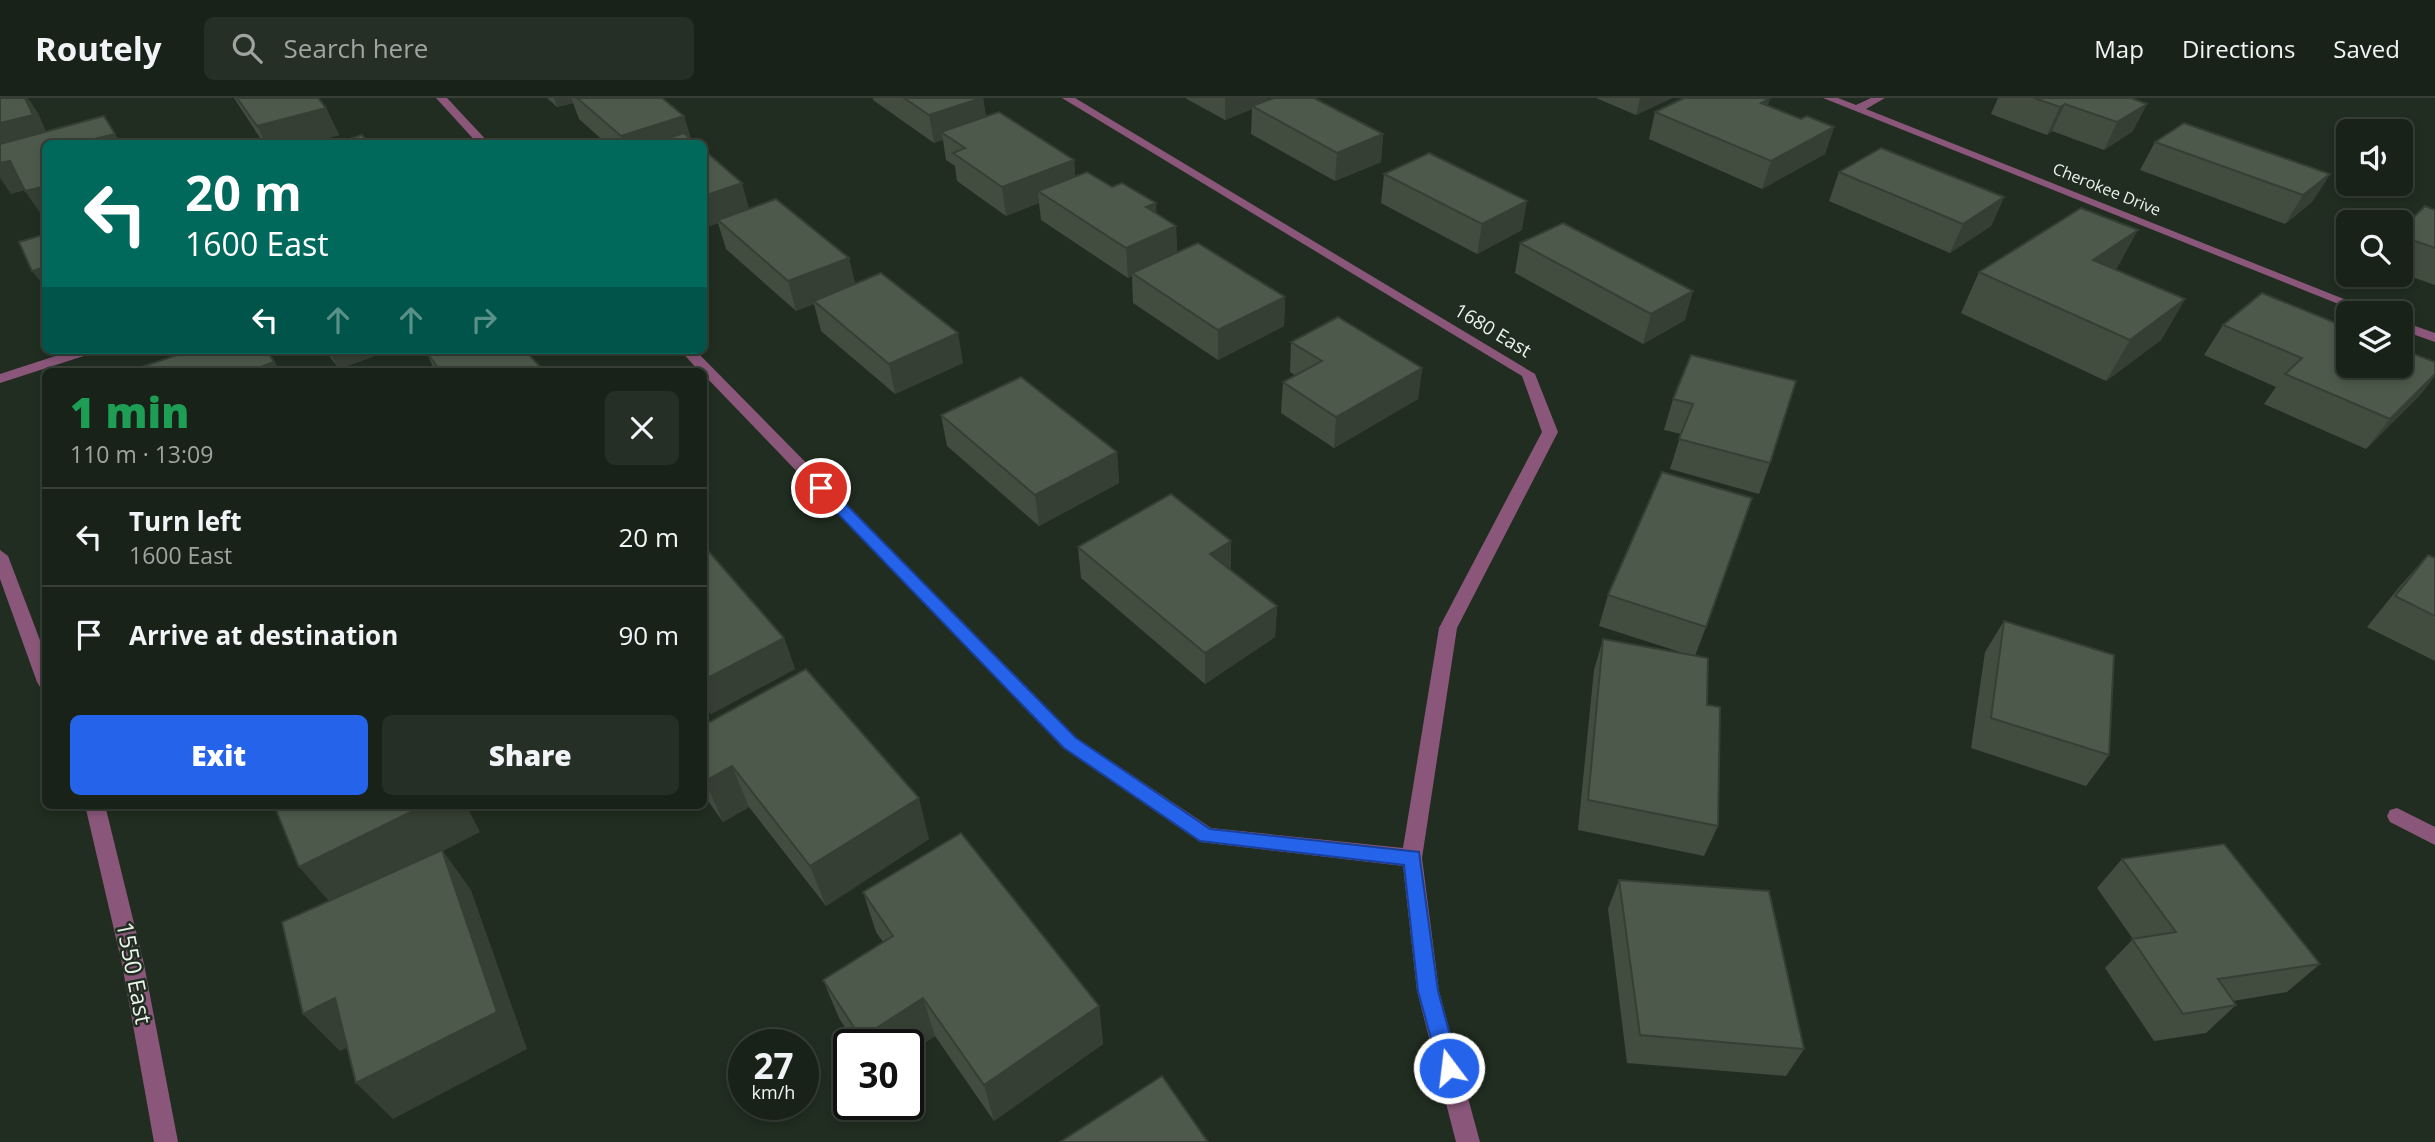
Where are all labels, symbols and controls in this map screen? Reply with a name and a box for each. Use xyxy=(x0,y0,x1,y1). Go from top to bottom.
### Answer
search box xyxy=(204,17,694,80)
text: Routely xyxy=(35,26,162,71)
icon: search xyxy=(228,29,266,67)
text: Search here xyxy=(284,30,428,66)
text: Map xyxy=(2094,32,2144,65)
text: Directions xyxy=(2182,32,2295,65)
text: Saved xyxy=(2333,32,2400,65)
map controls xyxy=(2336,119,2413,378)
button: sound xyxy=(2336,119,2413,196)
street label: Cherokee Drive xyxy=(2050,157,2164,221)
text: 20 m xyxy=(185,159,302,225)
icon: left xyxy=(70,168,161,259)
button: search xyxy=(2336,210,2413,287)
text: 1600 East xyxy=(185,222,329,265)
street label: 1680 East xyxy=(1450,297,1536,363)
icon: left xyxy=(246,301,284,339)
icon: ahead xyxy=(319,301,357,339)
icon: ahead xyxy=(392,301,430,339)
icon: right xyxy=(465,301,503,339)
button: layers xyxy=(2336,301,2413,378)
text: 1 min xyxy=(70,383,189,440)
button: close xyxy=(605,391,679,465)
text: 110 m · 13:09 xyxy=(70,438,213,470)
pin xyxy=(791,458,851,518)
icon: arrive xyxy=(802,469,840,507)
text: Turn left xyxy=(129,503,241,539)
icon: left xyxy=(70,518,108,556)
text: 20 m xyxy=(618,519,679,555)
text: 1600 East xyxy=(129,539,232,571)
icon: arrive xyxy=(70,616,108,654)
text: Arrive at destination xyxy=(129,617,398,653)
text: 90 m xyxy=(618,617,679,653)
button: Exit xyxy=(70,715,368,795)
button: Share xyxy=(382,715,679,795)
street label: 1550 East xyxy=(109,919,161,1027)
speed limit sign: 30 xyxy=(833,1029,924,1120)
position arrow xyxy=(1412,1031,1486,1105)
text: 27 xyxy=(753,1042,794,1089)
text: km/h xyxy=(752,1080,795,1104)

